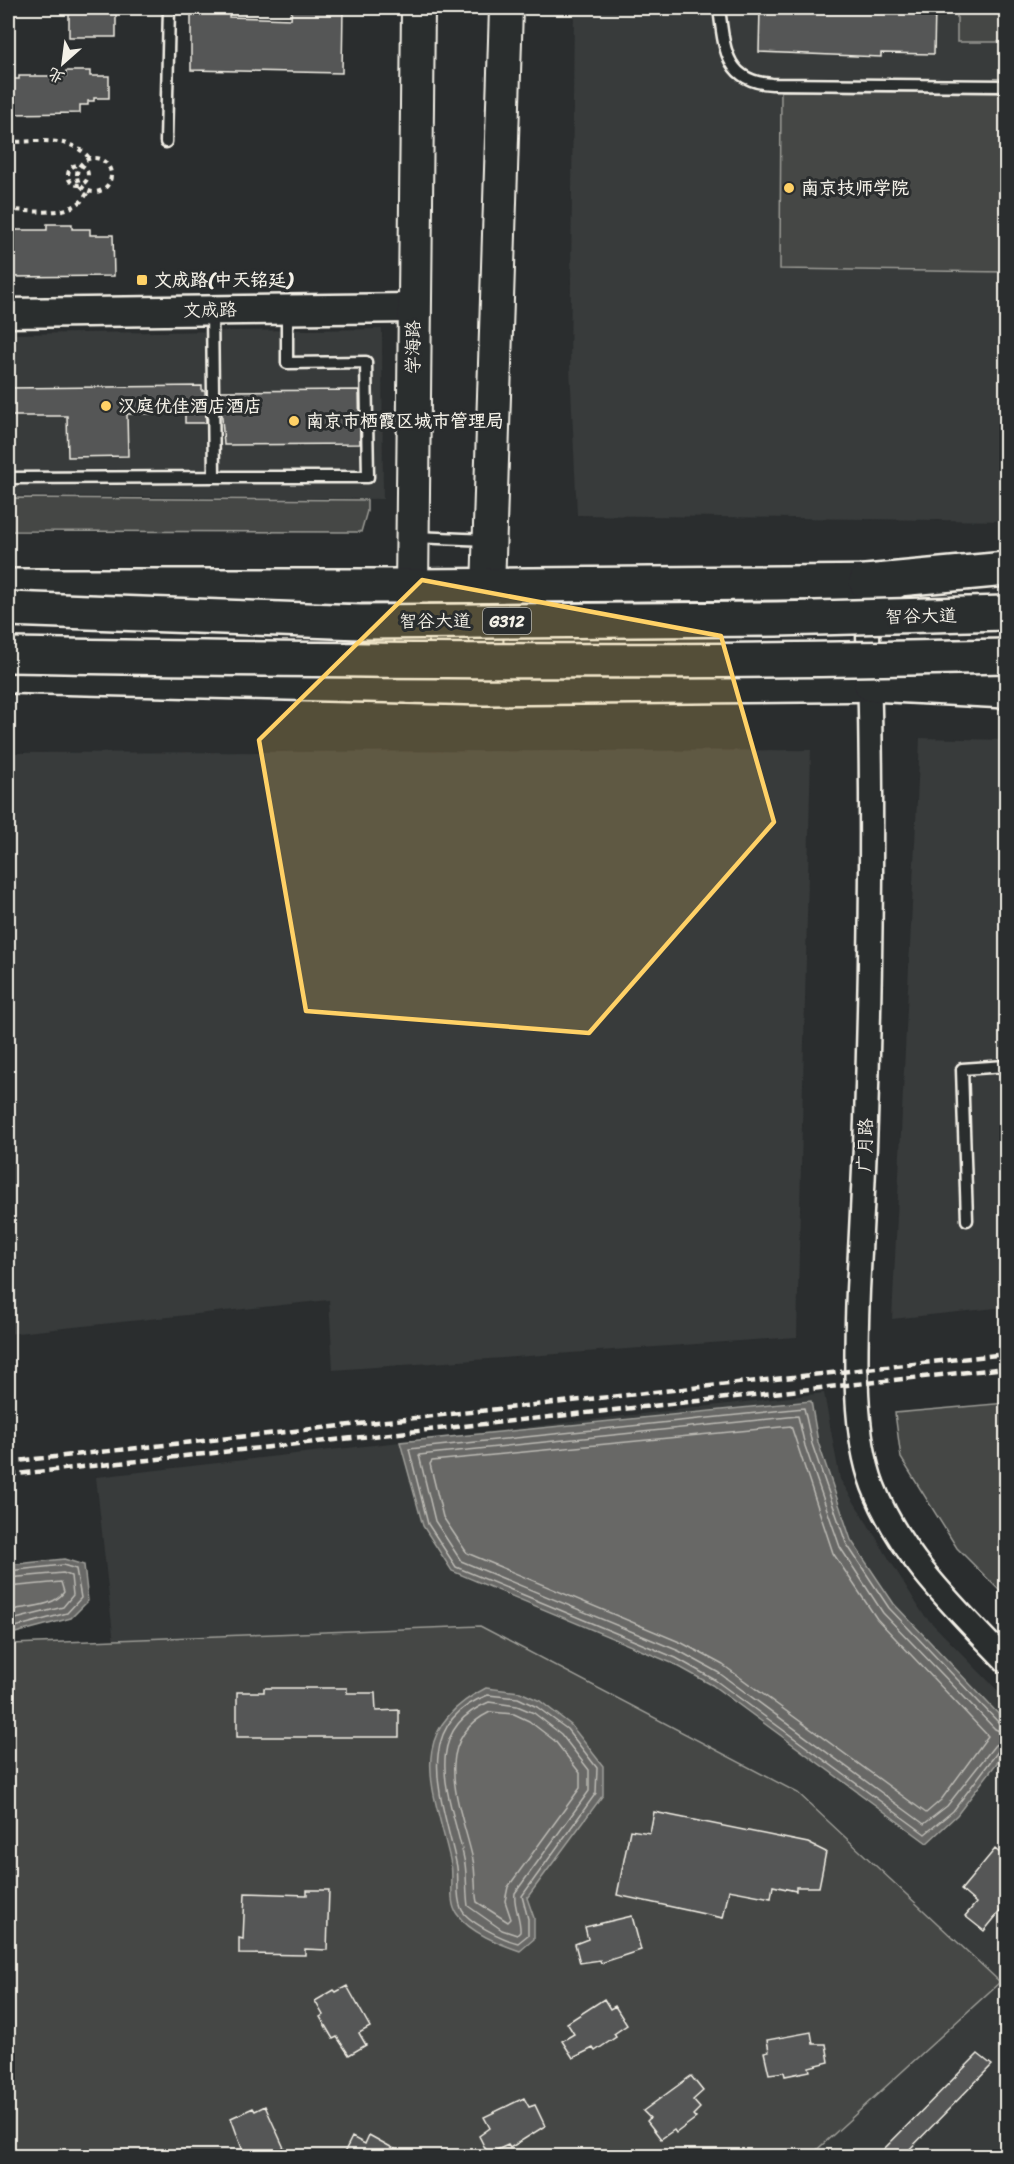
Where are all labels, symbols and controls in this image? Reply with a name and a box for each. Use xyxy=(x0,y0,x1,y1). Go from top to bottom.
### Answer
north arrow xyxy=(33,33,93,93)
text: 北 xyxy=(42,59,70,92)
place label: 南京技师学院 xyxy=(801,172,909,204)
marker: 南京技师学院 xyxy=(782,181,796,195)
place label: 文成路(中天铭廷) xyxy=(154,264,294,296)
marker: 文成路(中天铭廷) xyxy=(135,273,149,287)
street label: 文成路 xyxy=(183,294,237,326)
street label: 学海路 xyxy=(397,320,429,374)
place label: 汉庭优佳酒店酒店 xyxy=(118,390,262,422)
marker: 汉庭优佳酒店酒店 xyxy=(99,399,113,413)
place label: 南京市栖霞区城市管理局 xyxy=(306,405,504,437)
marker: 南京市栖霞区城市管理局 xyxy=(287,414,301,428)
street label: 智谷大道 xyxy=(885,599,957,633)
street label: 智谷大道 xyxy=(399,605,471,637)
road number: G312 xyxy=(483,608,531,634)
street label: 广月路 xyxy=(848,1117,882,1173)

